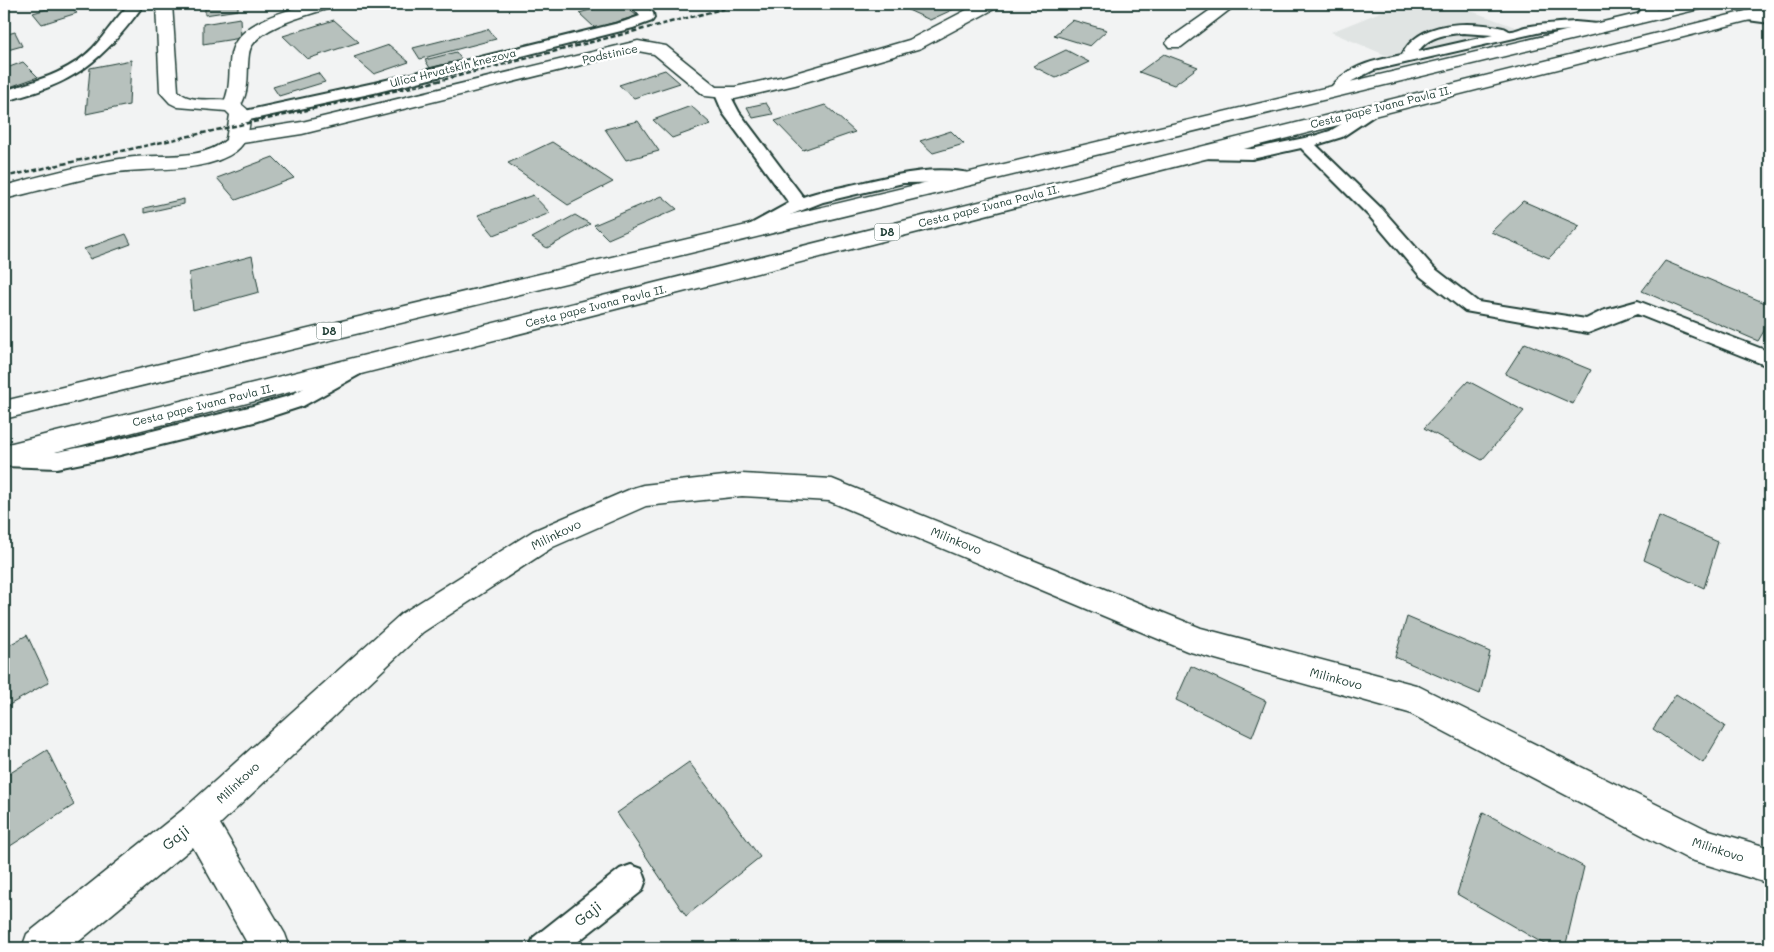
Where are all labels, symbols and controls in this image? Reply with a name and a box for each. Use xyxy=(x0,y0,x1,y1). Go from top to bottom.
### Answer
street label: Podstinice xyxy=(581,40,639,67)
street label: Ulica Hrvatskih knezova xyxy=(388,45,518,90)
street label: Cesta pape Ivana Pavla II. xyxy=(1309,82,1453,131)
street label: Cesta pape Ivana Pavla II. xyxy=(917,181,1061,230)
road number: D8 xyxy=(874,223,900,240)
street label: Cesta pape Ivana Pavla II. xyxy=(524,281,668,330)
road number: D8 xyxy=(316,322,342,340)
street label: Cesta pape Ivana Pavla II. xyxy=(131,380,275,429)
street label: Milinkovo xyxy=(528,515,583,553)
street label: Milinkovo xyxy=(929,523,984,558)
street label: Milinkovo xyxy=(1308,663,1364,693)
street label: Milinkovo xyxy=(212,758,262,806)
street label: Gaji xyxy=(157,820,193,854)
street label: Milinkovo xyxy=(1690,833,1746,865)
street label: Gaji xyxy=(569,896,605,930)

